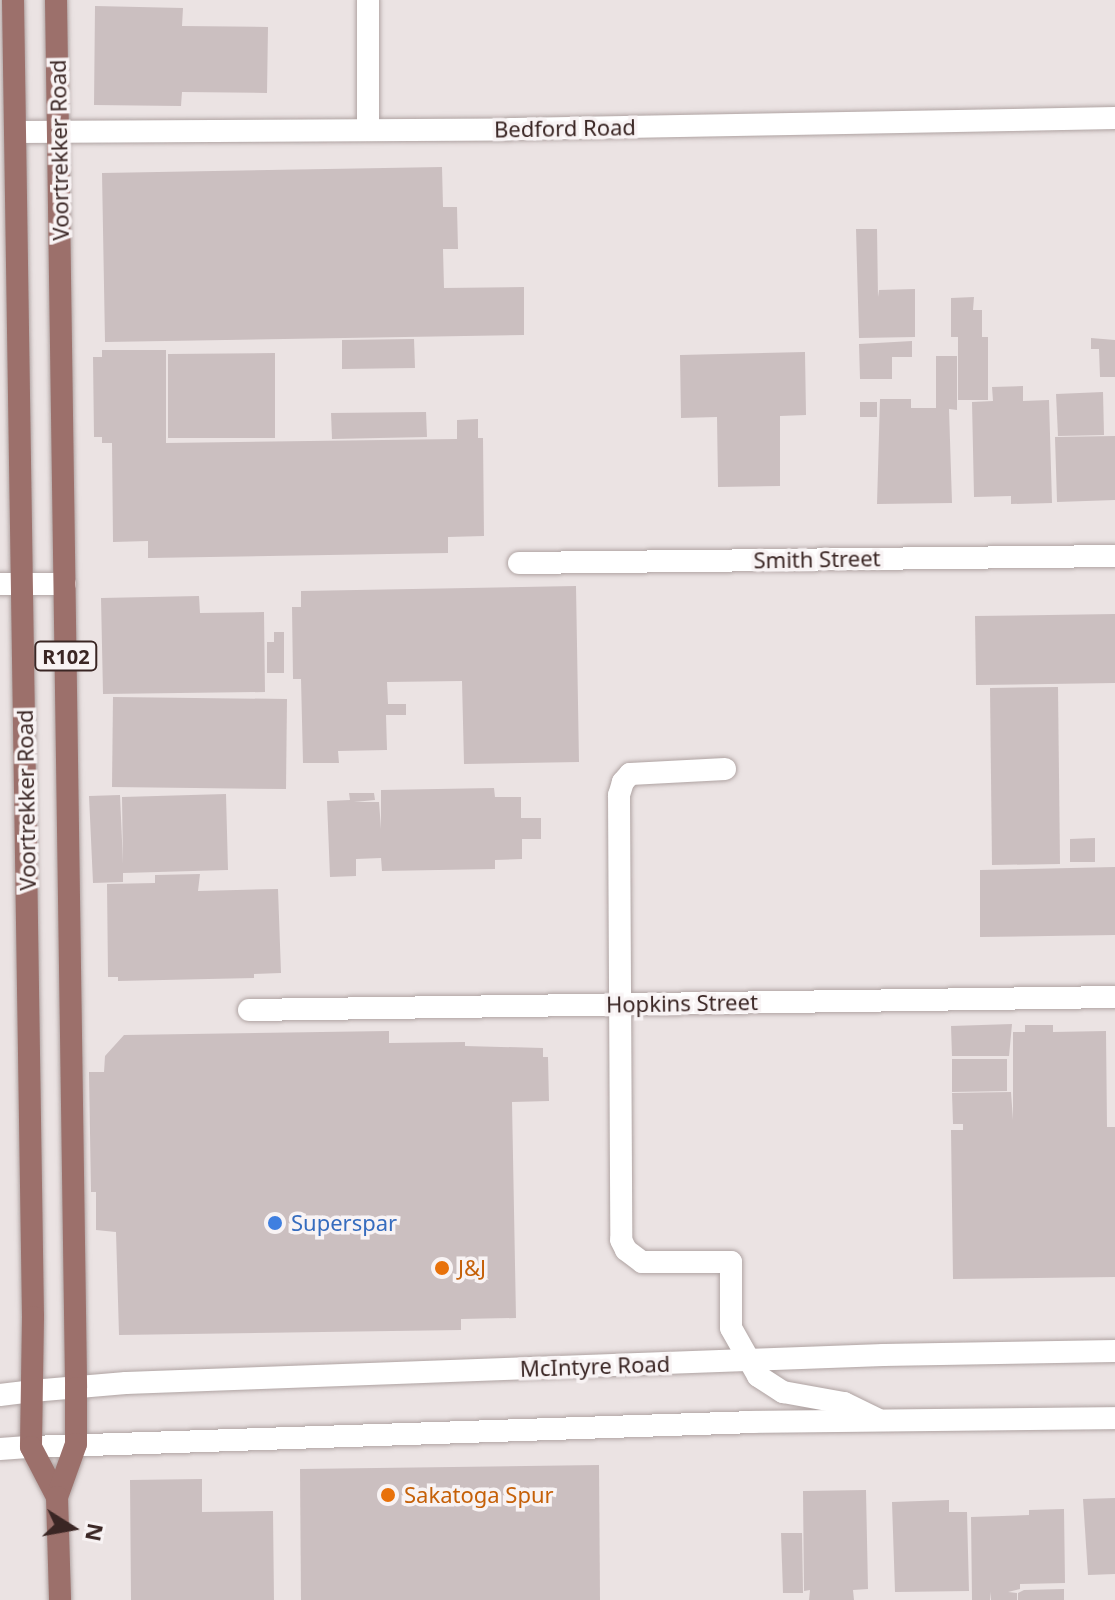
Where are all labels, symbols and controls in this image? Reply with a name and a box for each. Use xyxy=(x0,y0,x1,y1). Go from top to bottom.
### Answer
street label: Voortrekker Road xyxy=(44,59,74,241)
street label: Bedford Road xyxy=(494,114,636,142)
street label: Smith Street xyxy=(753,545,881,573)
road number: R102 xyxy=(34,640,98,672)
street label: Voortrekker Road xyxy=(11,709,41,891)
street label: Hopkins Street xyxy=(606,988,758,1018)
place label: Superspar xyxy=(291,1210,397,1236)
marker: Superspar xyxy=(266,1214,284,1232)
place label: J&J xyxy=(458,1255,486,1281)
marker: J&J xyxy=(433,1259,451,1277)
street label: McIntyre Road xyxy=(519,1350,671,1382)
place label: Sakatoga Spur xyxy=(404,1482,554,1508)
marker: Sakatoga Spur xyxy=(379,1486,397,1504)
north arrow xyxy=(32,1488,112,1568)
text: N xyxy=(79,1521,112,1544)

